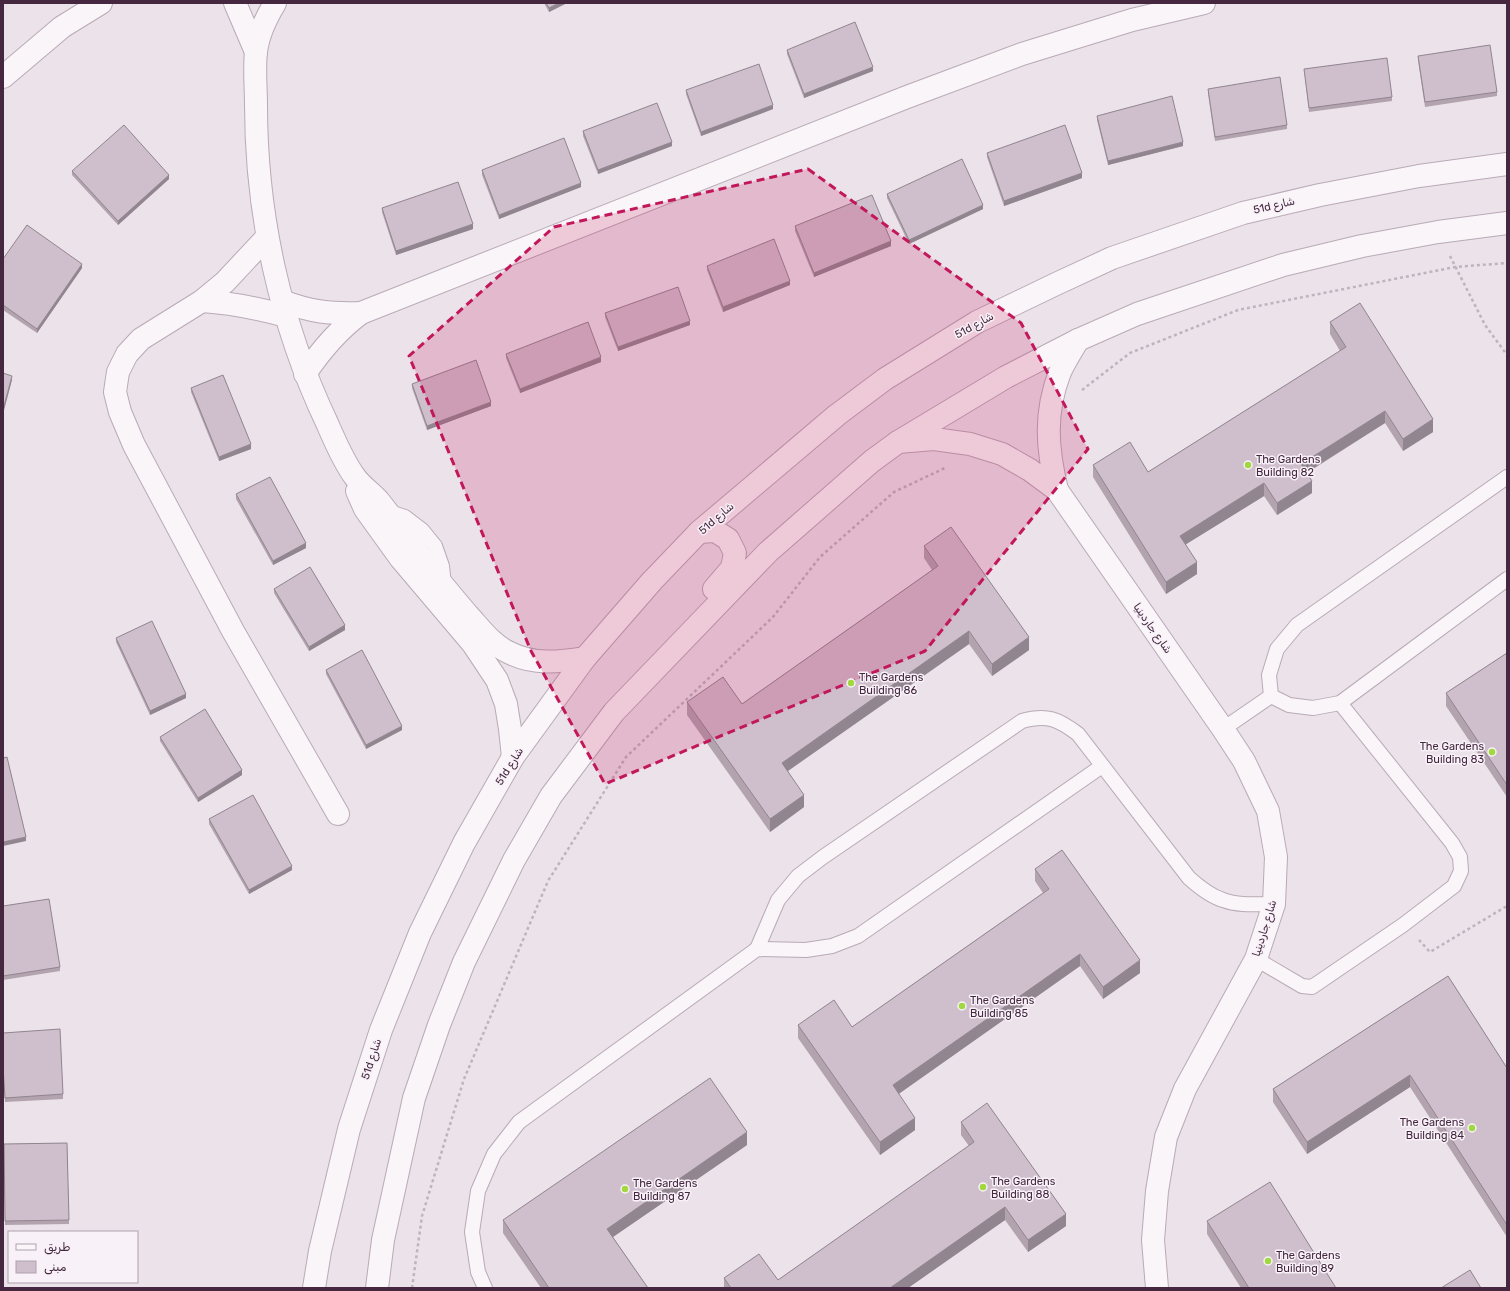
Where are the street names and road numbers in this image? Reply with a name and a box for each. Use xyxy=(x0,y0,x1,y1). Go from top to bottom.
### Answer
street label: 51d شارع xyxy=(1252,194,1297,219)
street label: 51d شارع xyxy=(953,310,997,343)
street label: 51d شارع xyxy=(696,500,738,539)
street label: شارع جاردينيا xyxy=(1129,601,1175,657)
street label: 51d شارع xyxy=(493,745,528,789)
street label: شارع جاردينيا xyxy=(1250,898,1281,959)
street label: 51d شارع xyxy=(359,1037,386,1082)

